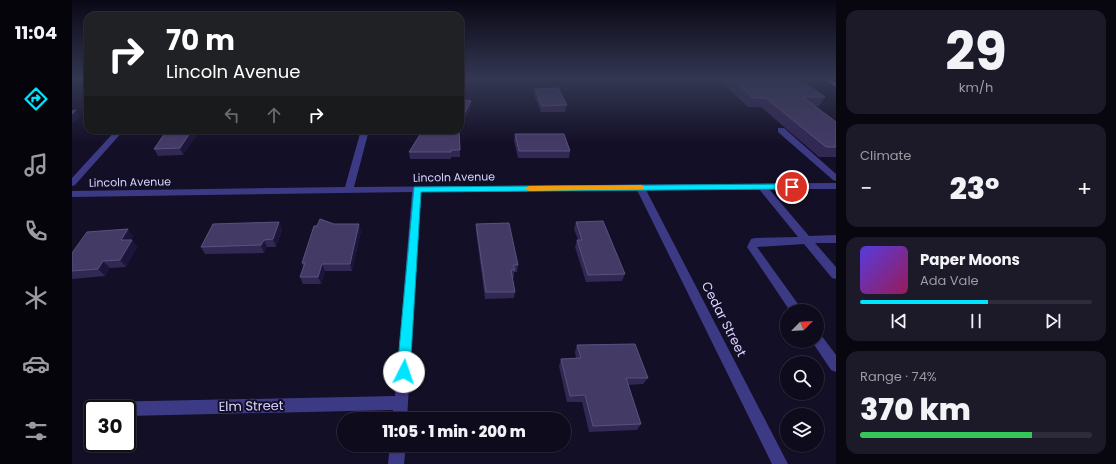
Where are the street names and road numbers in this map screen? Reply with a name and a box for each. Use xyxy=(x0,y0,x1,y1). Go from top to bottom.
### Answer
street label: Lincoln Avenue xyxy=(413,168,495,186)
street label: Lincoln Avenue xyxy=(89,173,171,191)
street label: Cedar Street xyxy=(697,278,751,360)
street label: Elm Street xyxy=(218,396,284,416)

